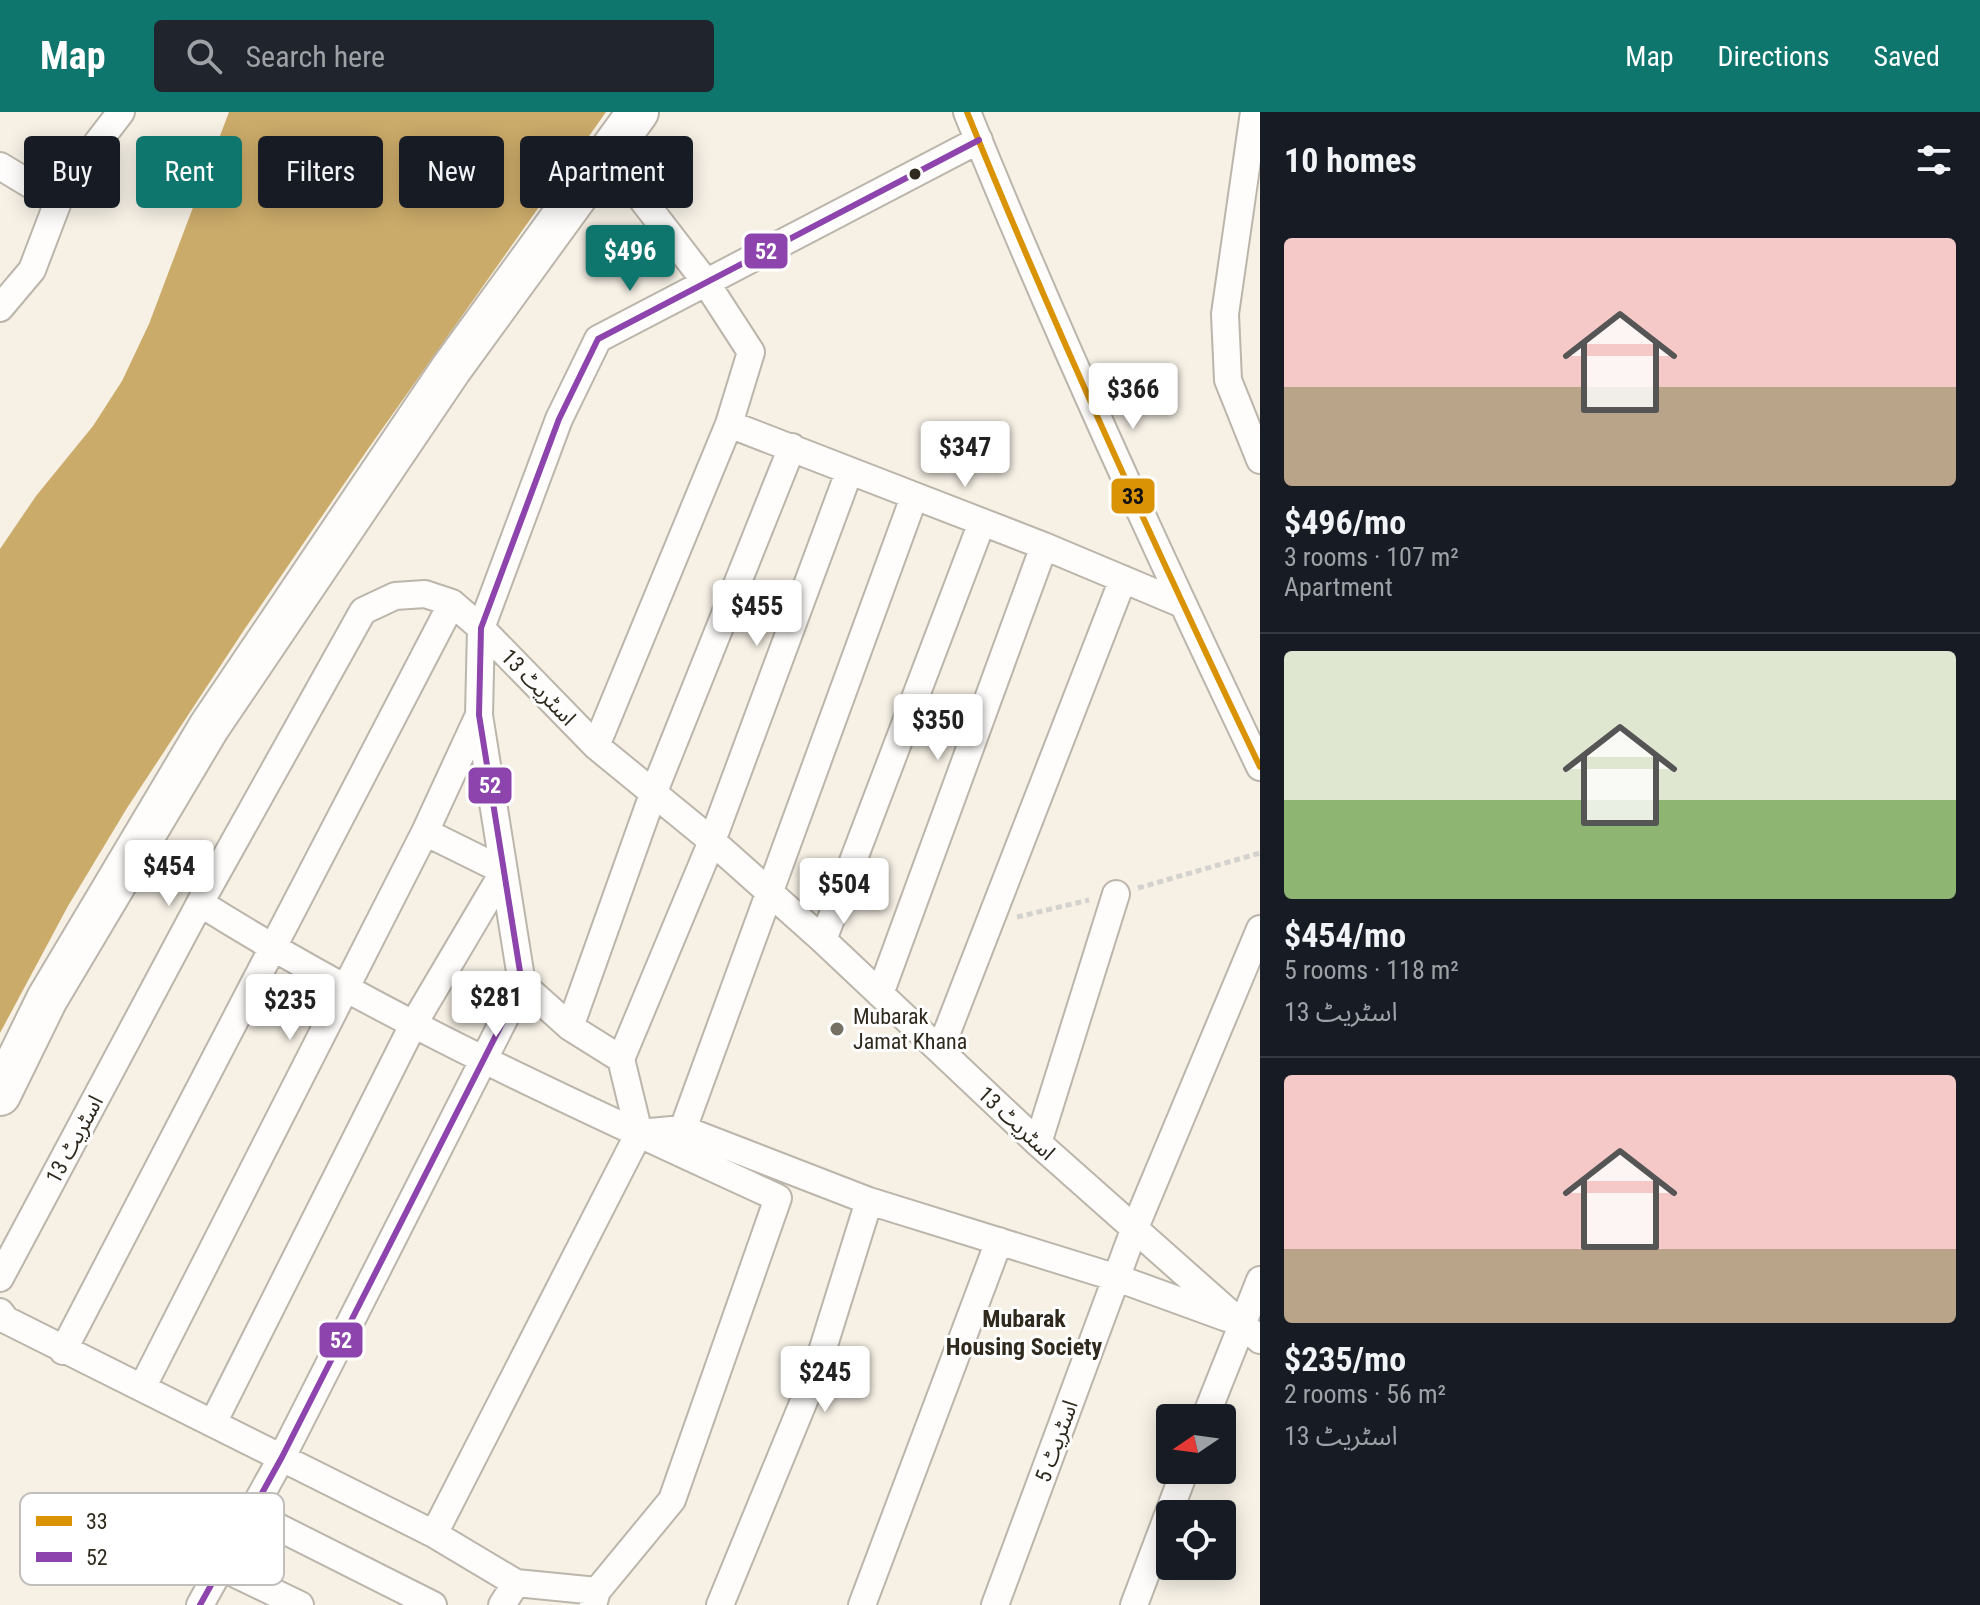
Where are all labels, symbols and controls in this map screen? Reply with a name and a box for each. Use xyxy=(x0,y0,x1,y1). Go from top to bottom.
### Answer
search box xyxy=(154,20,714,92)
text: Map xyxy=(40,34,106,78)
icon: search xyxy=(182,34,226,78)
text: Search here xyxy=(246,39,385,74)
text: Map xyxy=(1625,40,1674,73)
text: Directions xyxy=(1718,40,1829,73)
text: Saved xyxy=(1873,40,1940,73)
chip: Buy xyxy=(24,136,120,208)
chip: Rent xyxy=(136,136,242,208)
chip: Filters xyxy=(258,136,383,208)
chip: New xyxy=(399,136,504,208)
chip: Apartment xyxy=(520,136,693,208)
icon: filters xyxy=(1912,138,1956,182)
text: 10 homes xyxy=(1284,140,1417,180)
unlabelled marker xyxy=(907,166,923,182)
pin: $496 xyxy=(583,225,677,293)
line badge: 52 xyxy=(743,232,789,270)
text: $496 xyxy=(604,236,656,266)
text: 52 xyxy=(755,239,777,264)
icon: home xyxy=(1548,290,1692,434)
pin: $366 xyxy=(1086,363,1180,431)
text: $366 xyxy=(1107,374,1159,404)
pin: $347 xyxy=(918,421,1012,489)
text: $347 xyxy=(939,432,991,462)
line badge: 33 xyxy=(1110,477,1156,515)
text: 33 xyxy=(1122,484,1144,509)
text: $496/mo xyxy=(1284,502,1406,542)
text: 3 rooms · 107 m² xyxy=(1284,542,1459,572)
text: Apartment xyxy=(1284,572,1393,602)
pin: $455 xyxy=(710,580,804,648)
text: $455 xyxy=(731,591,783,621)
street label: اسٹریٹ 13 xyxy=(496,644,581,731)
pin: $350 xyxy=(891,694,985,762)
icon: home xyxy=(1548,703,1692,847)
text: $350 xyxy=(912,705,964,735)
line badge: 52 xyxy=(467,766,513,805)
text: 52 xyxy=(479,773,501,798)
pin: $454 xyxy=(122,840,216,908)
text: $454 xyxy=(143,851,195,881)
pin: $504 xyxy=(797,858,891,926)
text: $504 xyxy=(818,869,870,899)
text: $454/mo xyxy=(1284,915,1406,955)
text: 5 rooms · 118 m² xyxy=(1284,955,1459,985)
pin: $281 xyxy=(449,971,543,1039)
pin: $235 xyxy=(243,974,337,1042)
text: $281 xyxy=(470,982,522,1012)
text: $235 xyxy=(264,985,316,1015)
text: اسٹریٹ 13 xyxy=(1284,997,1398,1027)
place label: Mubarak Jamat Khana xyxy=(853,1004,967,1054)
marker: Mubarak Jamat Khana xyxy=(828,1020,846,1038)
street label: اسٹریٹ 13 xyxy=(973,1081,1060,1165)
street label: اسٹریٹ 13 xyxy=(41,1091,108,1188)
icon: home xyxy=(1548,1127,1692,1271)
district label: Mubarak Housing Society xyxy=(946,1305,1102,1361)
line badge: 52 xyxy=(318,1321,364,1359)
text: 52 xyxy=(330,1328,352,1353)
text: $235/mo xyxy=(1284,1339,1406,1379)
pin: $245 xyxy=(778,1346,872,1414)
text: $245 xyxy=(799,1357,851,1387)
text: 2 rooms · 56 m² xyxy=(1284,1379,1446,1409)
street label: اسٹریٹ 5 xyxy=(1030,1397,1083,1486)
north arrow xyxy=(1156,1404,1236,1484)
map controls xyxy=(1156,1404,1236,1580)
text: اسٹریٹ 13 xyxy=(1284,1421,1398,1451)
legend xyxy=(20,1493,284,1585)
button: locate xyxy=(1156,1500,1236,1580)
text: 33 xyxy=(86,1509,108,1534)
text: 52 xyxy=(86,1545,108,1570)

